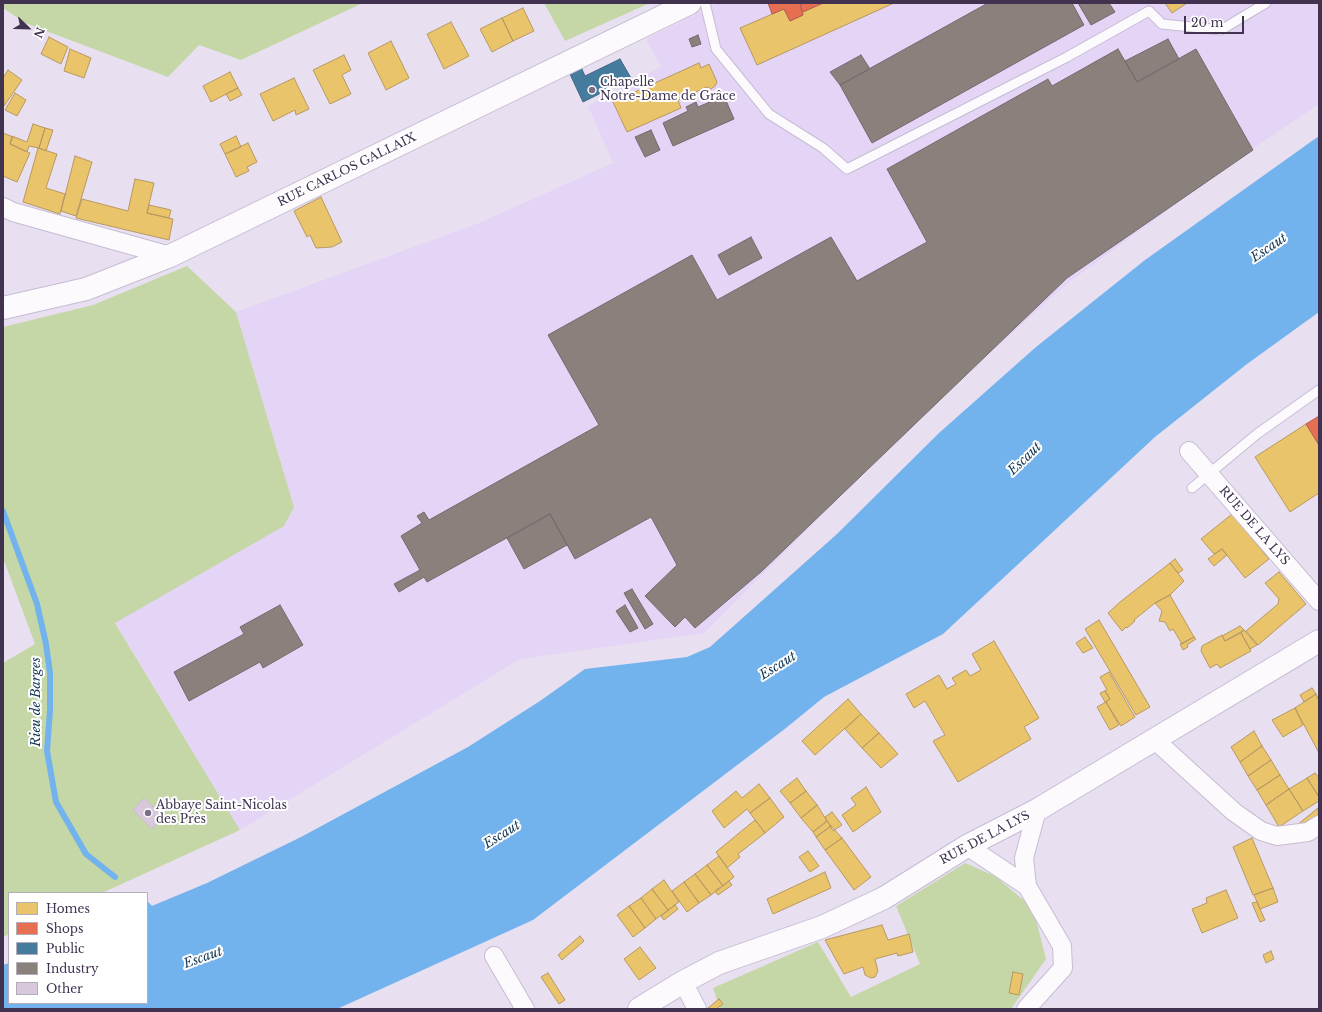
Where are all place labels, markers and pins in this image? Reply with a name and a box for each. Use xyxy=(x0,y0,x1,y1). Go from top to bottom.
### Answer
place label: Chapelle Notre-Dame de Grâce xyxy=(600,76,736,104)
marker: Chapelle Notre-Dame de Grâce xyxy=(587,85,597,95)
place label: Abbaye Saint-Nicolas des Près xyxy=(156,799,287,827)
marker: Abbaye Saint-Nicolas des Près xyxy=(143,808,153,818)

